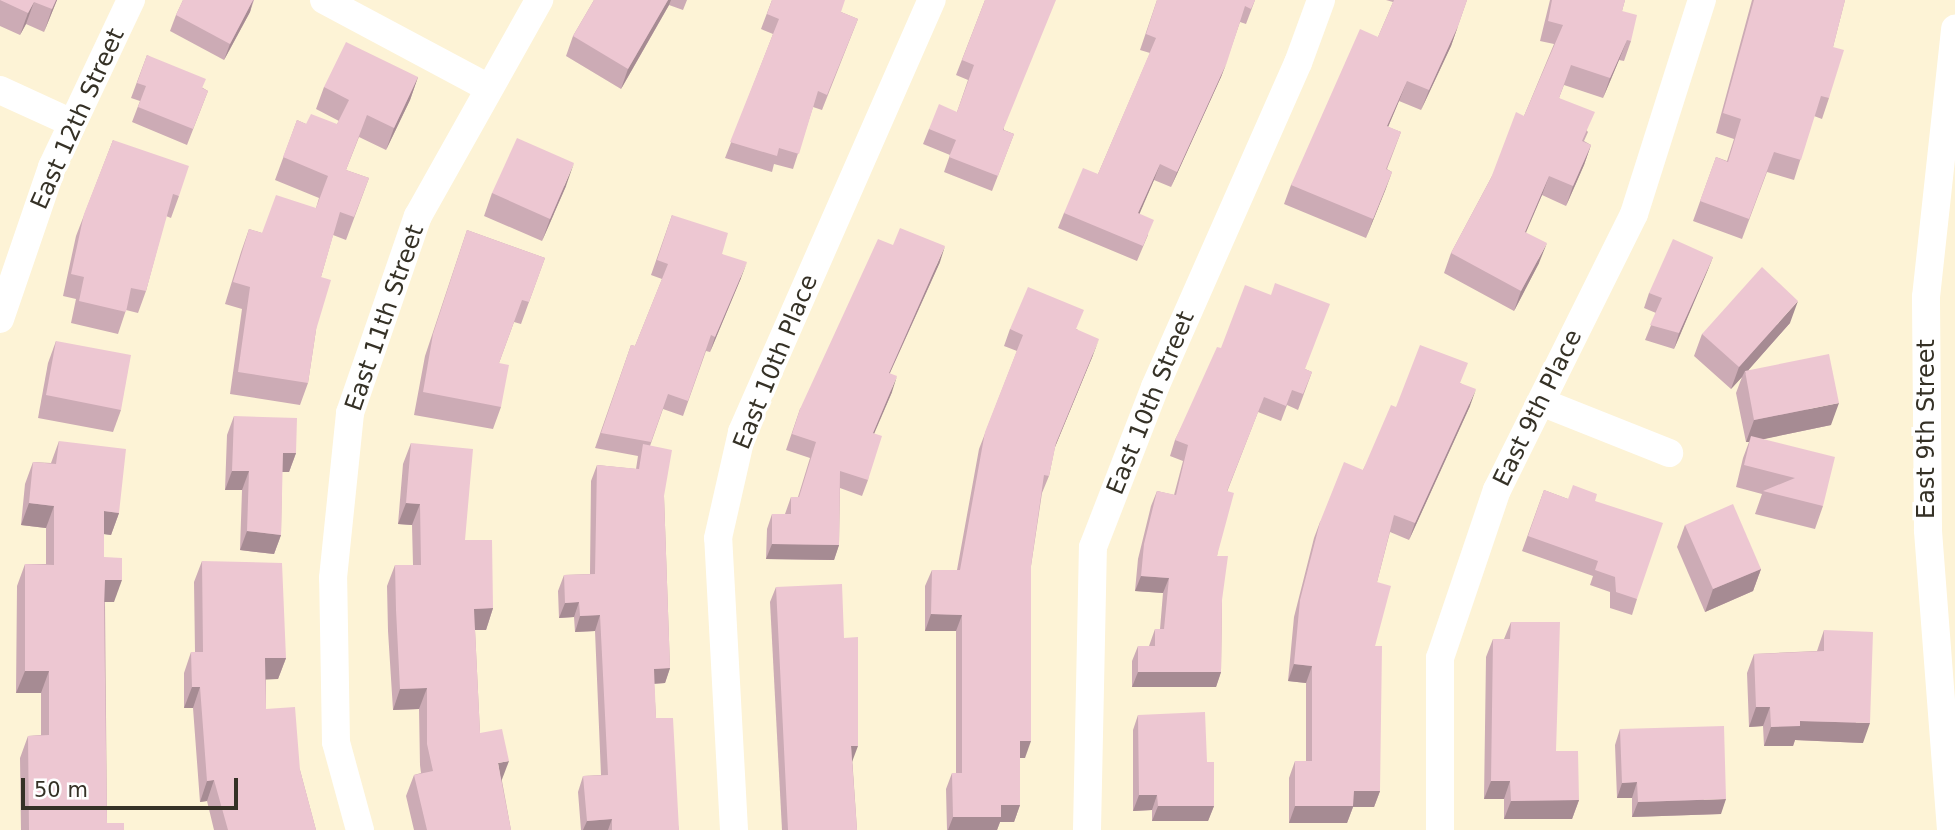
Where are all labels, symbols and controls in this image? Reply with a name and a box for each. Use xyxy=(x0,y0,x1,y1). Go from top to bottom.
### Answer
street label: East 12th Street xyxy=(25,24,131,214)
street label: East 11th Street xyxy=(340,221,430,415)
street label: East 10th Place xyxy=(728,270,824,454)
street label: East 10th Street xyxy=(1101,307,1201,499)
street label: East 9th Place xyxy=(1488,325,1588,491)
street label: East 9th Street xyxy=(1913,339,1941,519)
scale bar xyxy=(24,764,242,808)
text: 50 m xyxy=(34,778,88,802)

